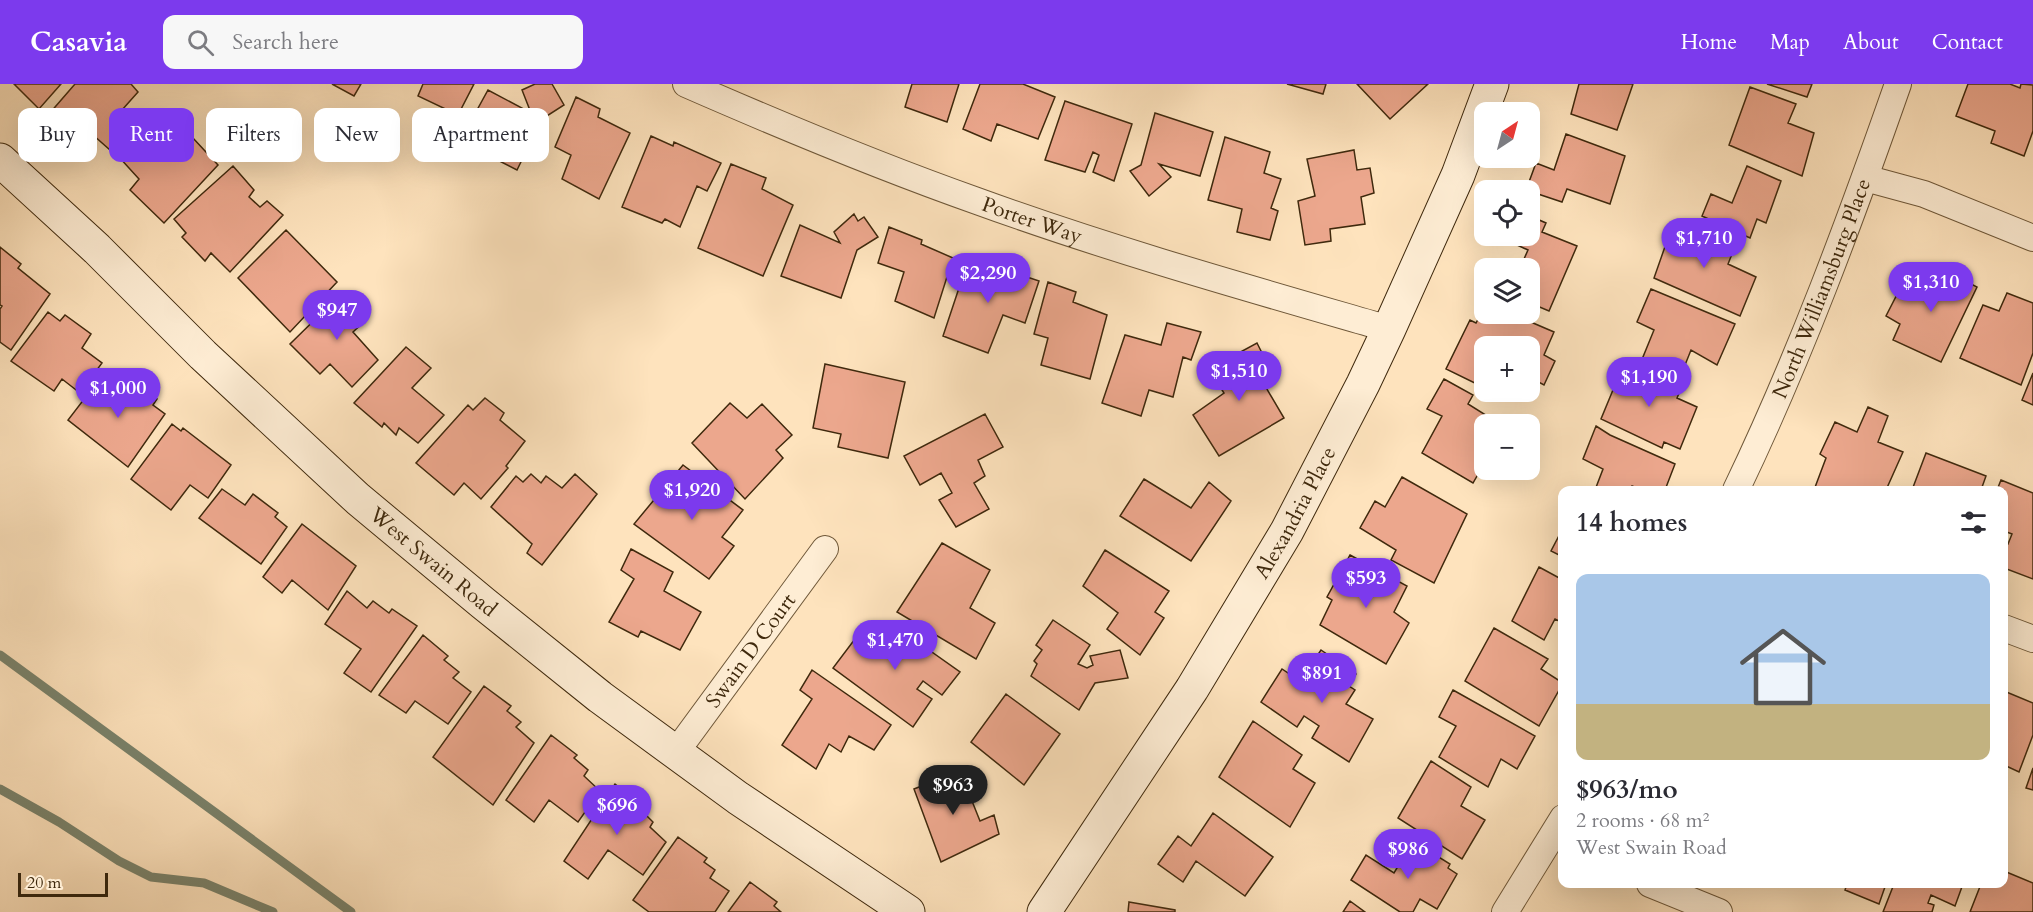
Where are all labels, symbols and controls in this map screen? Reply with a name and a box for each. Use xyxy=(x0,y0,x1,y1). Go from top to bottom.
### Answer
search box xyxy=(163,15,583,69)
text: Casavia xyxy=(30,23,127,61)
icon: search xyxy=(184,26,217,59)
text: Search here xyxy=(232,27,339,57)
text: Home xyxy=(1681,28,1737,57)
text: Map xyxy=(1770,28,1810,57)
text: About xyxy=(1843,28,1899,57)
text: Contact xyxy=(1932,28,2003,57)
north arrow xyxy=(1474,102,1540,168)
map controls xyxy=(1474,102,1540,480)
chip: Buy xyxy=(18,108,97,162)
chip: Rent xyxy=(109,108,194,162)
chip: Filters xyxy=(206,108,302,162)
chip: New xyxy=(314,108,400,162)
chip: Apartment xyxy=(412,108,549,162)
street label: North Williamsburg Place xyxy=(1765,175,1878,403)
button: locate xyxy=(1474,180,1540,246)
street label: Porter Way xyxy=(978,190,1086,251)
pin: $1,710 xyxy=(1655,218,1753,269)
text: $1,710 xyxy=(1675,224,1733,251)
pin: $2,290 xyxy=(939,253,1037,304)
button: layers xyxy=(1474,258,1540,324)
text: $2,290 xyxy=(959,259,1017,286)
pin: $1,310 xyxy=(1882,262,1980,313)
text: $1,310 xyxy=(1902,268,1960,295)
pin: $947 xyxy=(301,290,373,341)
text: $947 xyxy=(317,296,357,323)
button: + xyxy=(1474,336,1540,402)
pin: $1,510 xyxy=(1190,351,1288,402)
text: $1,510 xyxy=(1210,357,1268,384)
pin: $1,190 xyxy=(1600,357,1698,408)
text: $1,190 xyxy=(1620,363,1678,390)
pin: $1,000 xyxy=(69,368,167,419)
text: $1,000 xyxy=(89,374,147,401)
button: − xyxy=(1474,414,1540,480)
street label: Alexandria Place xyxy=(1247,442,1343,584)
pin: $1,920 xyxy=(643,470,741,521)
text: $1,920 xyxy=(663,476,721,503)
street label: West Swain Road xyxy=(362,500,503,624)
text: 14 homes xyxy=(1576,505,1687,540)
icon: filters xyxy=(1957,506,1990,539)
pin: $593 xyxy=(1330,558,1402,609)
text: $593 xyxy=(1346,564,1386,591)
street label: Swain D Court xyxy=(699,587,803,714)
icon: home xyxy=(1729,613,1837,721)
pin: $1,470 xyxy=(846,620,944,671)
text: $1,470 xyxy=(866,626,924,653)
pin: $891 xyxy=(1286,653,1358,704)
text: $891 xyxy=(1302,659,1342,686)
pin: $963 xyxy=(917,765,989,816)
text: $963 xyxy=(933,771,973,798)
text: $963/mo xyxy=(1576,772,1678,807)
pin: $696 xyxy=(581,785,653,836)
text: $696 xyxy=(597,791,637,818)
text: 2 rooms · 68 m² xyxy=(1576,807,1709,834)
pin: $986 xyxy=(1372,829,1444,880)
text: West Swain Road xyxy=(1576,834,1727,861)
text: $986 xyxy=(1388,835,1428,862)
scale bar xyxy=(18,870,108,898)
text: 20 m xyxy=(27,872,61,894)

